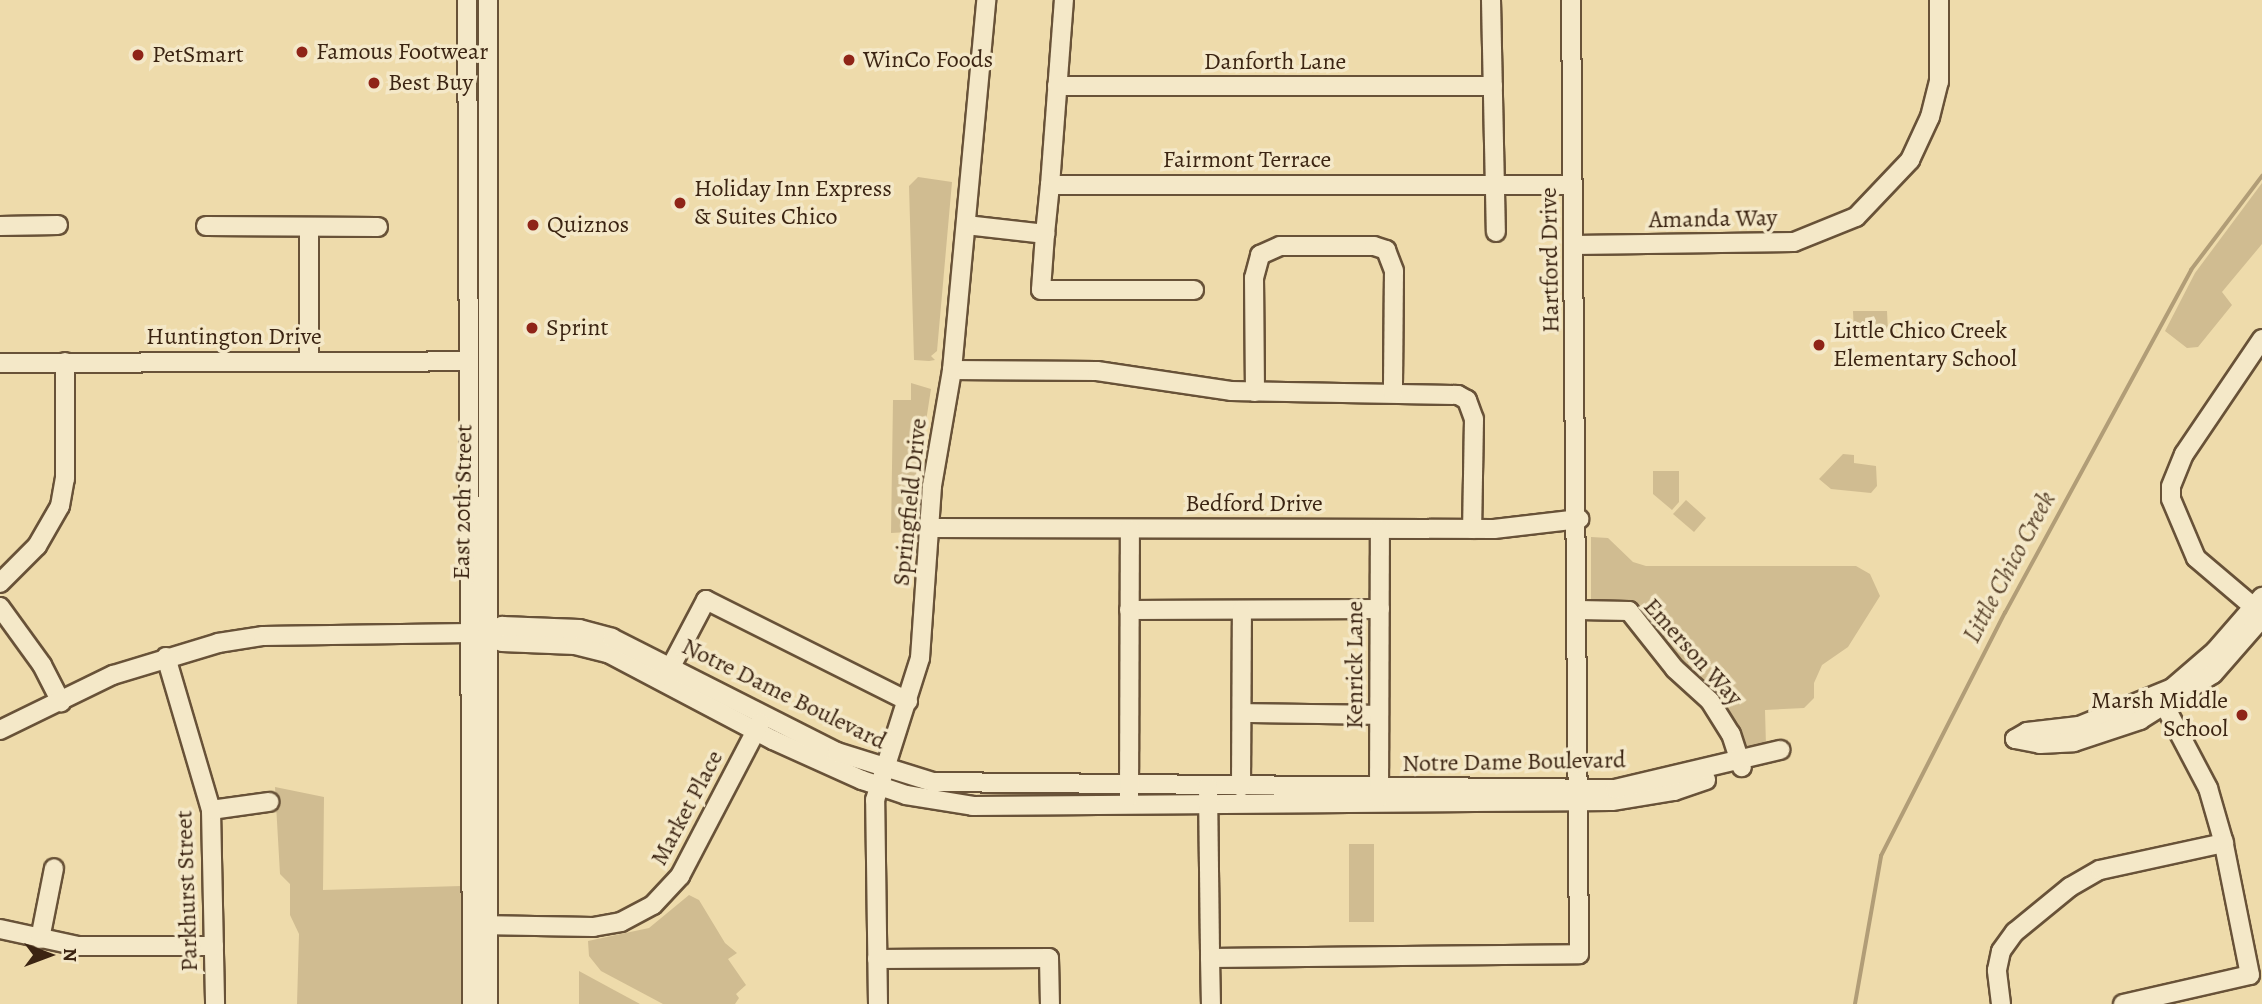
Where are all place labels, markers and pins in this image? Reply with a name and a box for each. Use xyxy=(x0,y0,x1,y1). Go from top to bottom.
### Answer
place label: Famous Footwear xyxy=(316,38,488,66)
place label: PetSmart xyxy=(152,41,244,69)
marker: Famous Footwear xyxy=(294,44,310,60)
place label: WinCo Foods xyxy=(863,46,993,74)
marker: PetSmart xyxy=(130,47,146,63)
marker: WinCo Foods xyxy=(841,52,857,68)
place label: Best Buy xyxy=(388,69,473,97)
marker: Best Buy xyxy=(366,75,382,91)
place label: Holiday Inn Express & Suites Chico xyxy=(694,175,892,231)
marker: Holiday Inn Express & Suites Chico xyxy=(672,195,688,211)
place label: Quiznos xyxy=(547,211,629,239)
marker: Quiznos xyxy=(525,217,541,233)
place label: Sprint xyxy=(546,314,608,342)
place label: Little Chico Creek Elementary School xyxy=(1833,317,2017,373)
marker: Sprint xyxy=(524,320,540,336)
marker: Little Chico Creek Elementary School xyxy=(1811,337,1827,353)
place label: Marsh Middle School xyxy=(2091,687,2228,743)
marker: Marsh Middle School xyxy=(2234,707,2250,723)

